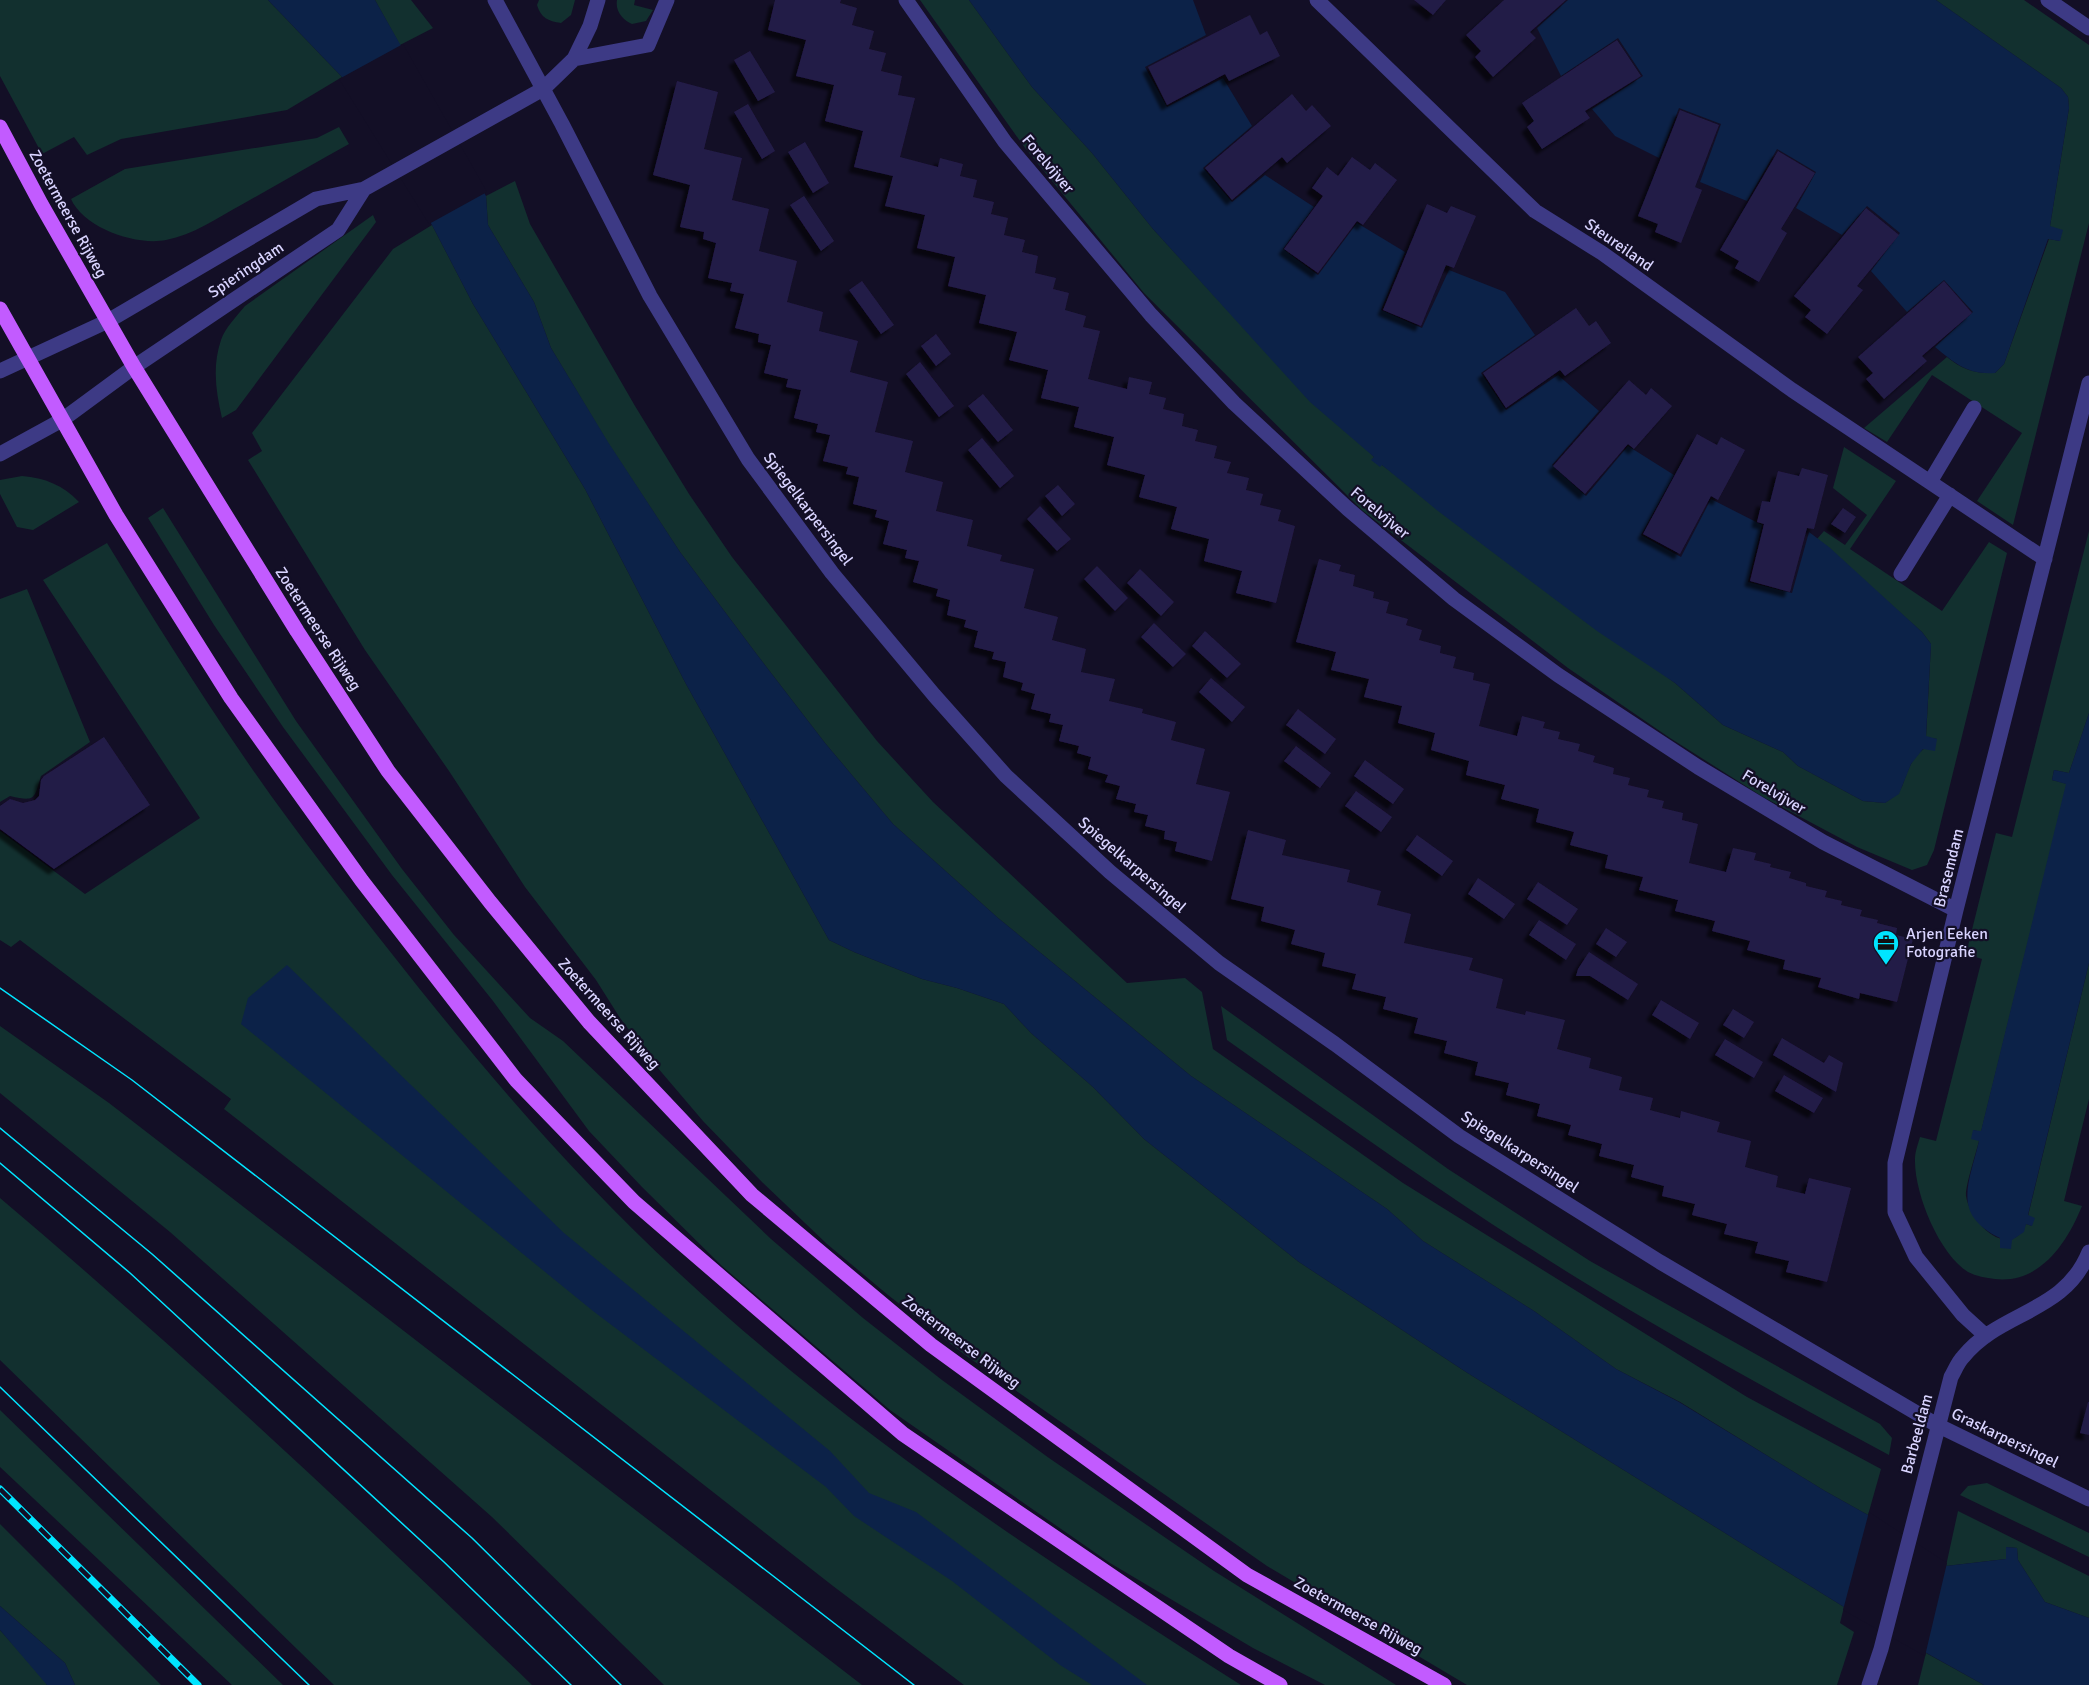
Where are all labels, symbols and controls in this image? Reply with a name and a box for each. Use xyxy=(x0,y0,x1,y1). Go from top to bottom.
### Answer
street label: Forelvijver xyxy=(1018,130,1079,198)
street label: Zoetermeerse Rijweg xyxy=(24,146,112,282)
street label: Steureiland xyxy=(1581,214,1657,276)
street label: Spieringdam xyxy=(204,237,288,303)
street label: Spiegelkarpersingel xyxy=(759,448,857,570)
street label: Forelvijver xyxy=(1346,483,1414,544)
street label: Zoetermeerse Rijweg xyxy=(271,563,365,695)
street label: Forelvijver xyxy=(1738,765,1810,819)
street label: Spiegelkarpersingel xyxy=(1074,813,1190,918)
street label: Brasemdam xyxy=(1930,827,1968,909)
place label: Arjen Eeken Fotografie xyxy=(1906,924,1988,962)
office icon: Arjen Eeken Fotografie xyxy=(1871,928,1901,966)
street label: Zoetermeerse Rijweg xyxy=(554,954,664,1074)
street label: Spiegelkarpersingel xyxy=(1457,1106,1583,1198)
street label: Zoetermeerse Rijweg xyxy=(898,1291,1024,1393)
street label: Barbeeldam xyxy=(1897,1392,1937,1476)
street label: Graskarpersingel xyxy=(1948,1403,2062,1473)
street label: Zoetermeerse Rijweg xyxy=(1290,1572,1426,1660)

